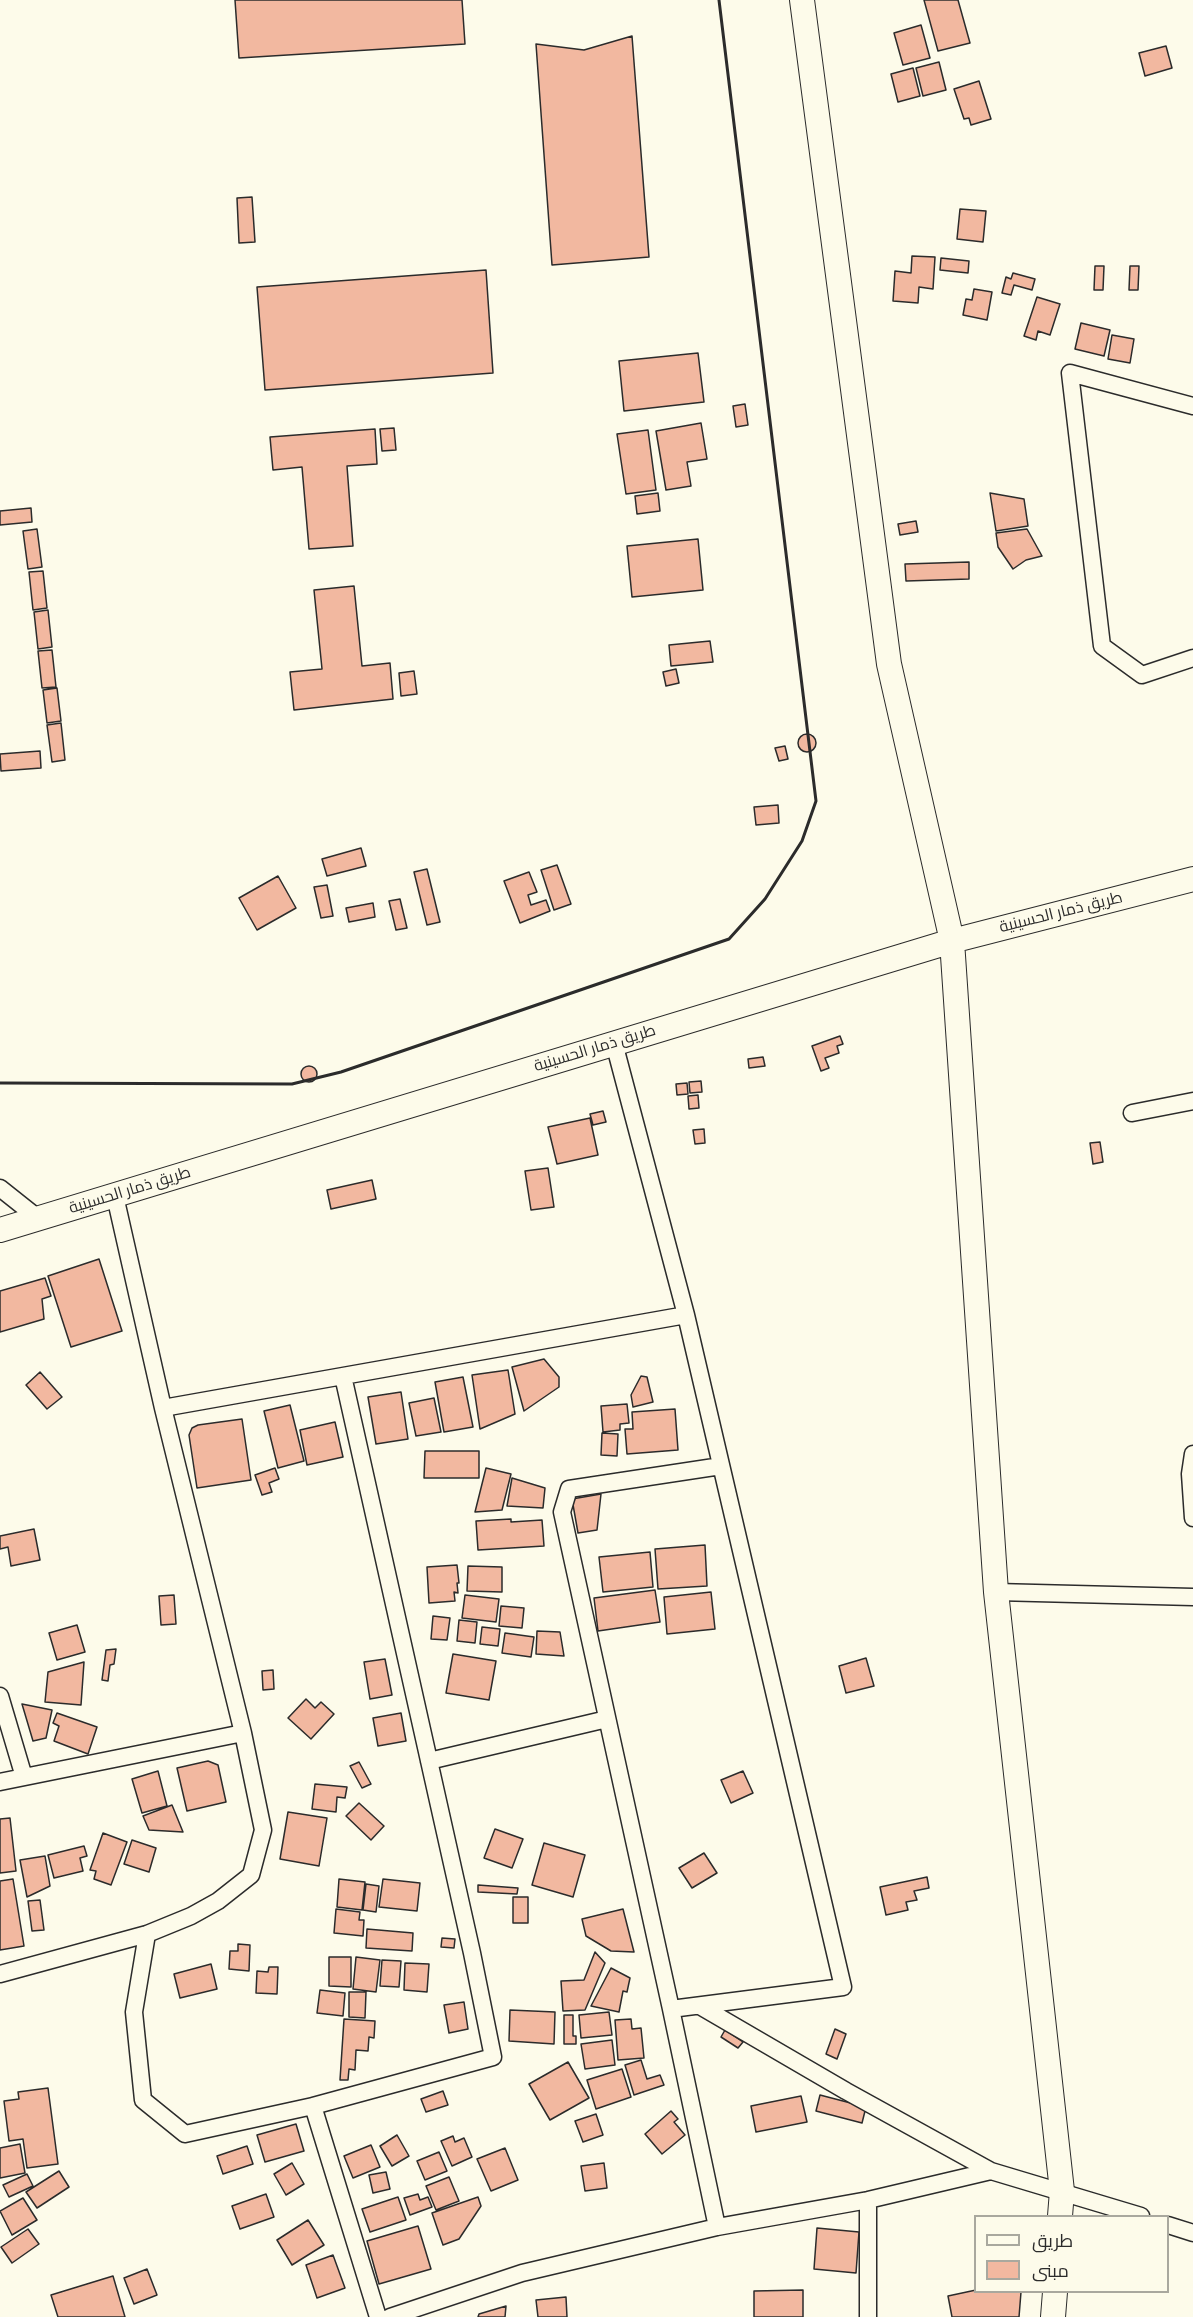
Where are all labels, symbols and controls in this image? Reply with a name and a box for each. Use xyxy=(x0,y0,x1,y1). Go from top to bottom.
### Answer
street label: طريق ذمار الحسينية xyxy=(997,888,1125,938)
street label: طريق ذمار الحسينية xyxy=(532,1021,658,1077)
street label: طريق ذمار الحسينية xyxy=(67,1163,193,1219)
legend xyxy=(974,2215,1169,2293)
text: طريق xyxy=(1032,2230,1073,2251)
text: مبنى xyxy=(1032,2260,1069,2281)

